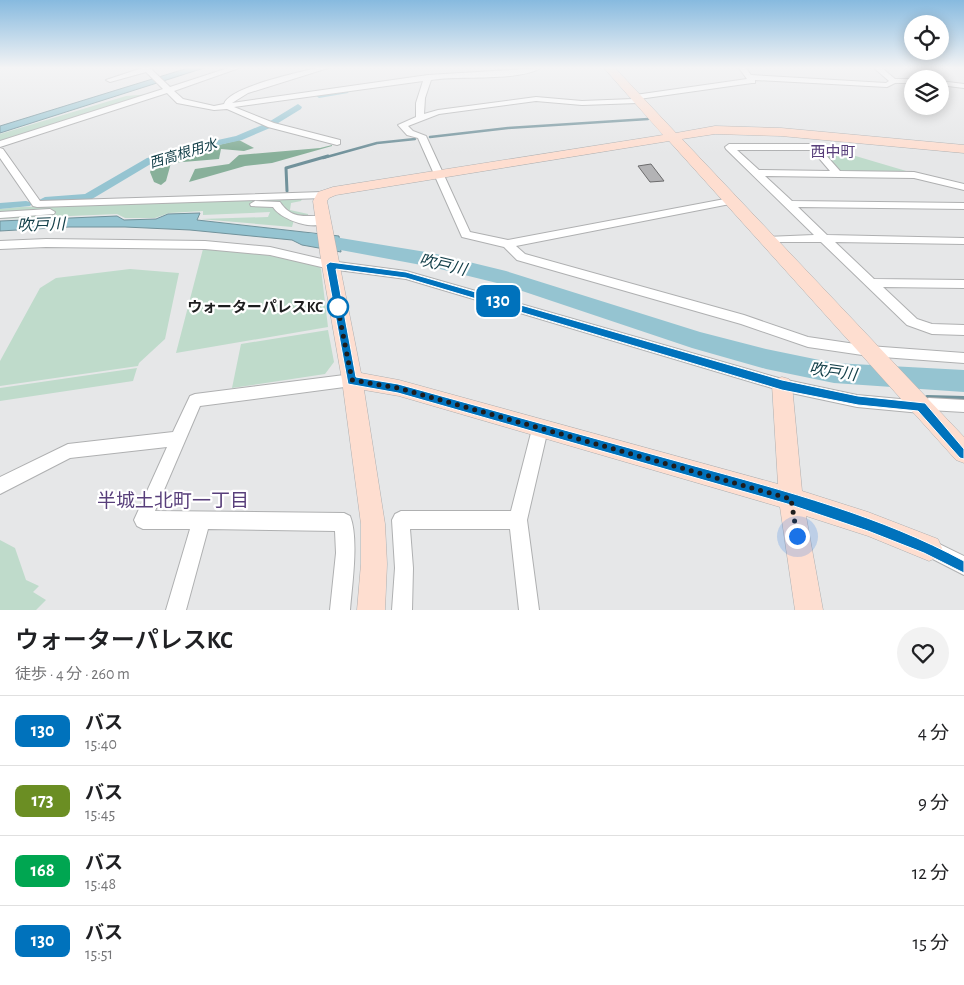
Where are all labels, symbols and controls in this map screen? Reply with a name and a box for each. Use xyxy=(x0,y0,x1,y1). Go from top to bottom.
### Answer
map controls xyxy=(904,15,949,115)
button: locate xyxy=(904,15,949,60)
button: layers xyxy=(904,70,949,115)
water label: 西高根用水 xyxy=(147,135,221,171)
district label: 西中町 xyxy=(810,144,856,160)
water label: 吹戸川 xyxy=(17,215,67,234)
water label: 吹戸川 xyxy=(418,251,470,279)
line badge: 130 xyxy=(469,285,527,317)
text: 130 xyxy=(486,292,510,310)
marker: ウォーターパレスKC xyxy=(327,296,349,318)
place label: ウォーターパレスKC xyxy=(187,299,323,315)
water label: 吹戸川 xyxy=(808,360,860,384)
district label: 半城土北町一丁目 xyxy=(97,490,249,511)
your location xyxy=(785,524,810,549)
button: heart xyxy=(897,627,949,679)
text: ウォーターパレスKC xyxy=(15,629,233,653)
text: 徒歩 · 4 分 · 260 m xyxy=(15,666,130,682)
text: バス xyxy=(85,714,123,733)
text: 130 xyxy=(31,722,54,740)
text: 4 分 xyxy=(918,724,949,743)
text: 15:40 xyxy=(85,736,117,752)
text: バス xyxy=(85,784,123,803)
text: 173 xyxy=(31,792,54,810)
text: 9 分 xyxy=(918,794,949,813)
text: 15:45 xyxy=(85,806,115,822)
text: バス xyxy=(85,854,123,873)
text: 168 xyxy=(30,862,55,880)
text: 12 分 xyxy=(912,864,949,883)
text: 15:48 xyxy=(85,876,116,892)
text: バス xyxy=(85,924,123,943)
text: 130 xyxy=(31,932,54,950)
text: 15 分 xyxy=(912,934,949,953)
text: 15:51 xyxy=(85,946,113,962)

